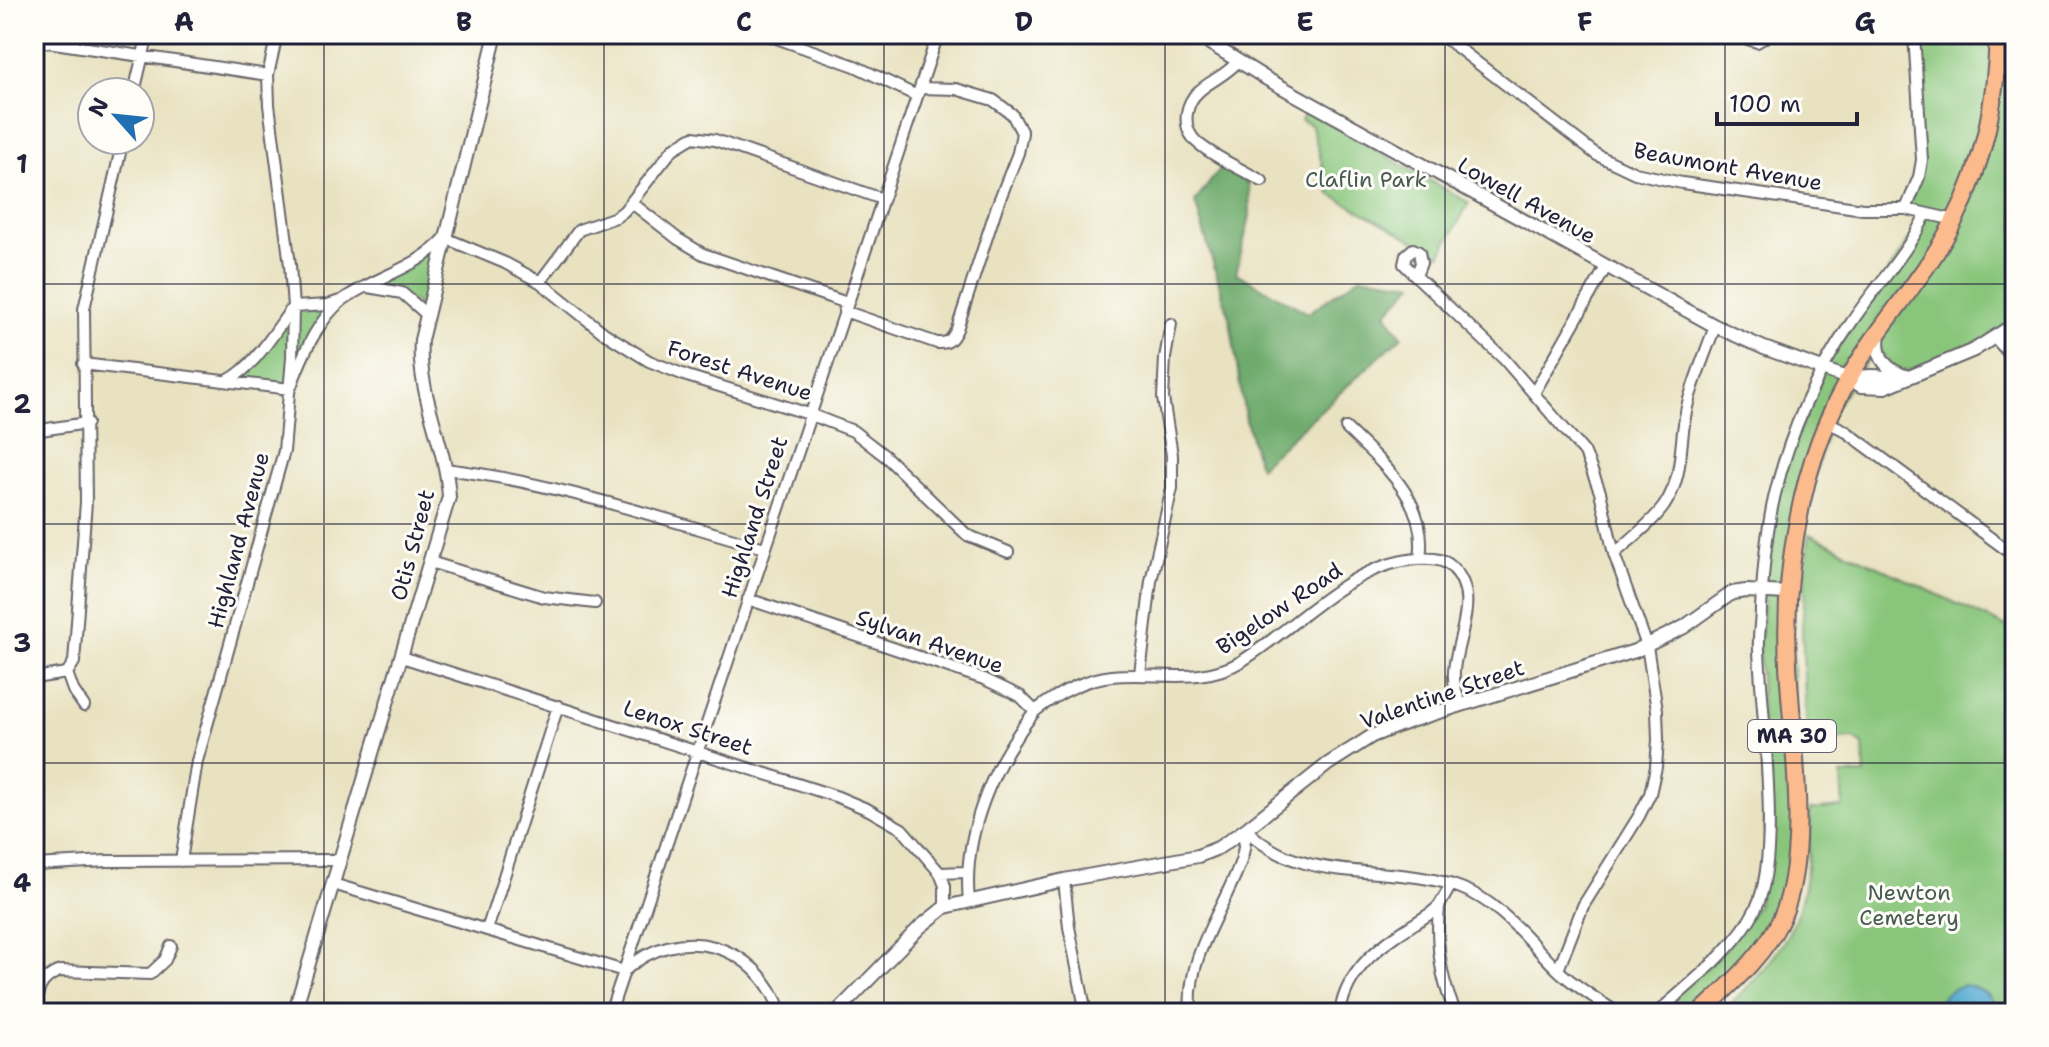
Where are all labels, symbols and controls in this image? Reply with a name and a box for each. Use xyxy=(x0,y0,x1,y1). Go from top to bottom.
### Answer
text: A xyxy=(174,4,194,39)
text: B xyxy=(456,4,472,39)
text: C xyxy=(736,4,752,39)
text: D xyxy=(1015,4,1033,39)
text: E xyxy=(1296,4,1314,39)
text: F xyxy=(1577,4,1593,39)
text: G xyxy=(1855,4,1876,39)
north arrow xyxy=(76,76,156,156)
scale bar xyxy=(1717,76,1857,126)
text: 100 m xyxy=(1729,88,1801,120)
text: N xyxy=(82,93,116,121)
street label: Beaumont Avenue xyxy=(1631,136,1825,197)
text: 1 xyxy=(16,146,28,181)
street label: Lowell Avenue xyxy=(1452,150,1601,250)
park label: Claflin Park xyxy=(1305,165,1427,194)
street label: Forest Avenue xyxy=(664,333,816,408)
text: 2 xyxy=(13,386,31,421)
street label: Highland Street xyxy=(715,433,794,602)
street label: Highland Avenue xyxy=(201,449,276,631)
street label: Otis Street xyxy=(384,486,441,604)
street label: Bigelow Road xyxy=(1211,556,1348,661)
street label: Sylvan Avenue xyxy=(852,603,1007,680)
text: 3 xyxy=(13,625,31,660)
street label: Valentine Street xyxy=(1356,653,1528,736)
street label: Lenox Street xyxy=(620,693,756,762)
road number: MA 30 xyxy=(1748,720,1836,752)
text: 4 xyxy=(13,865,31,900)
park label: Newton Cemetery xyxy=(1859,878,1959,932)

